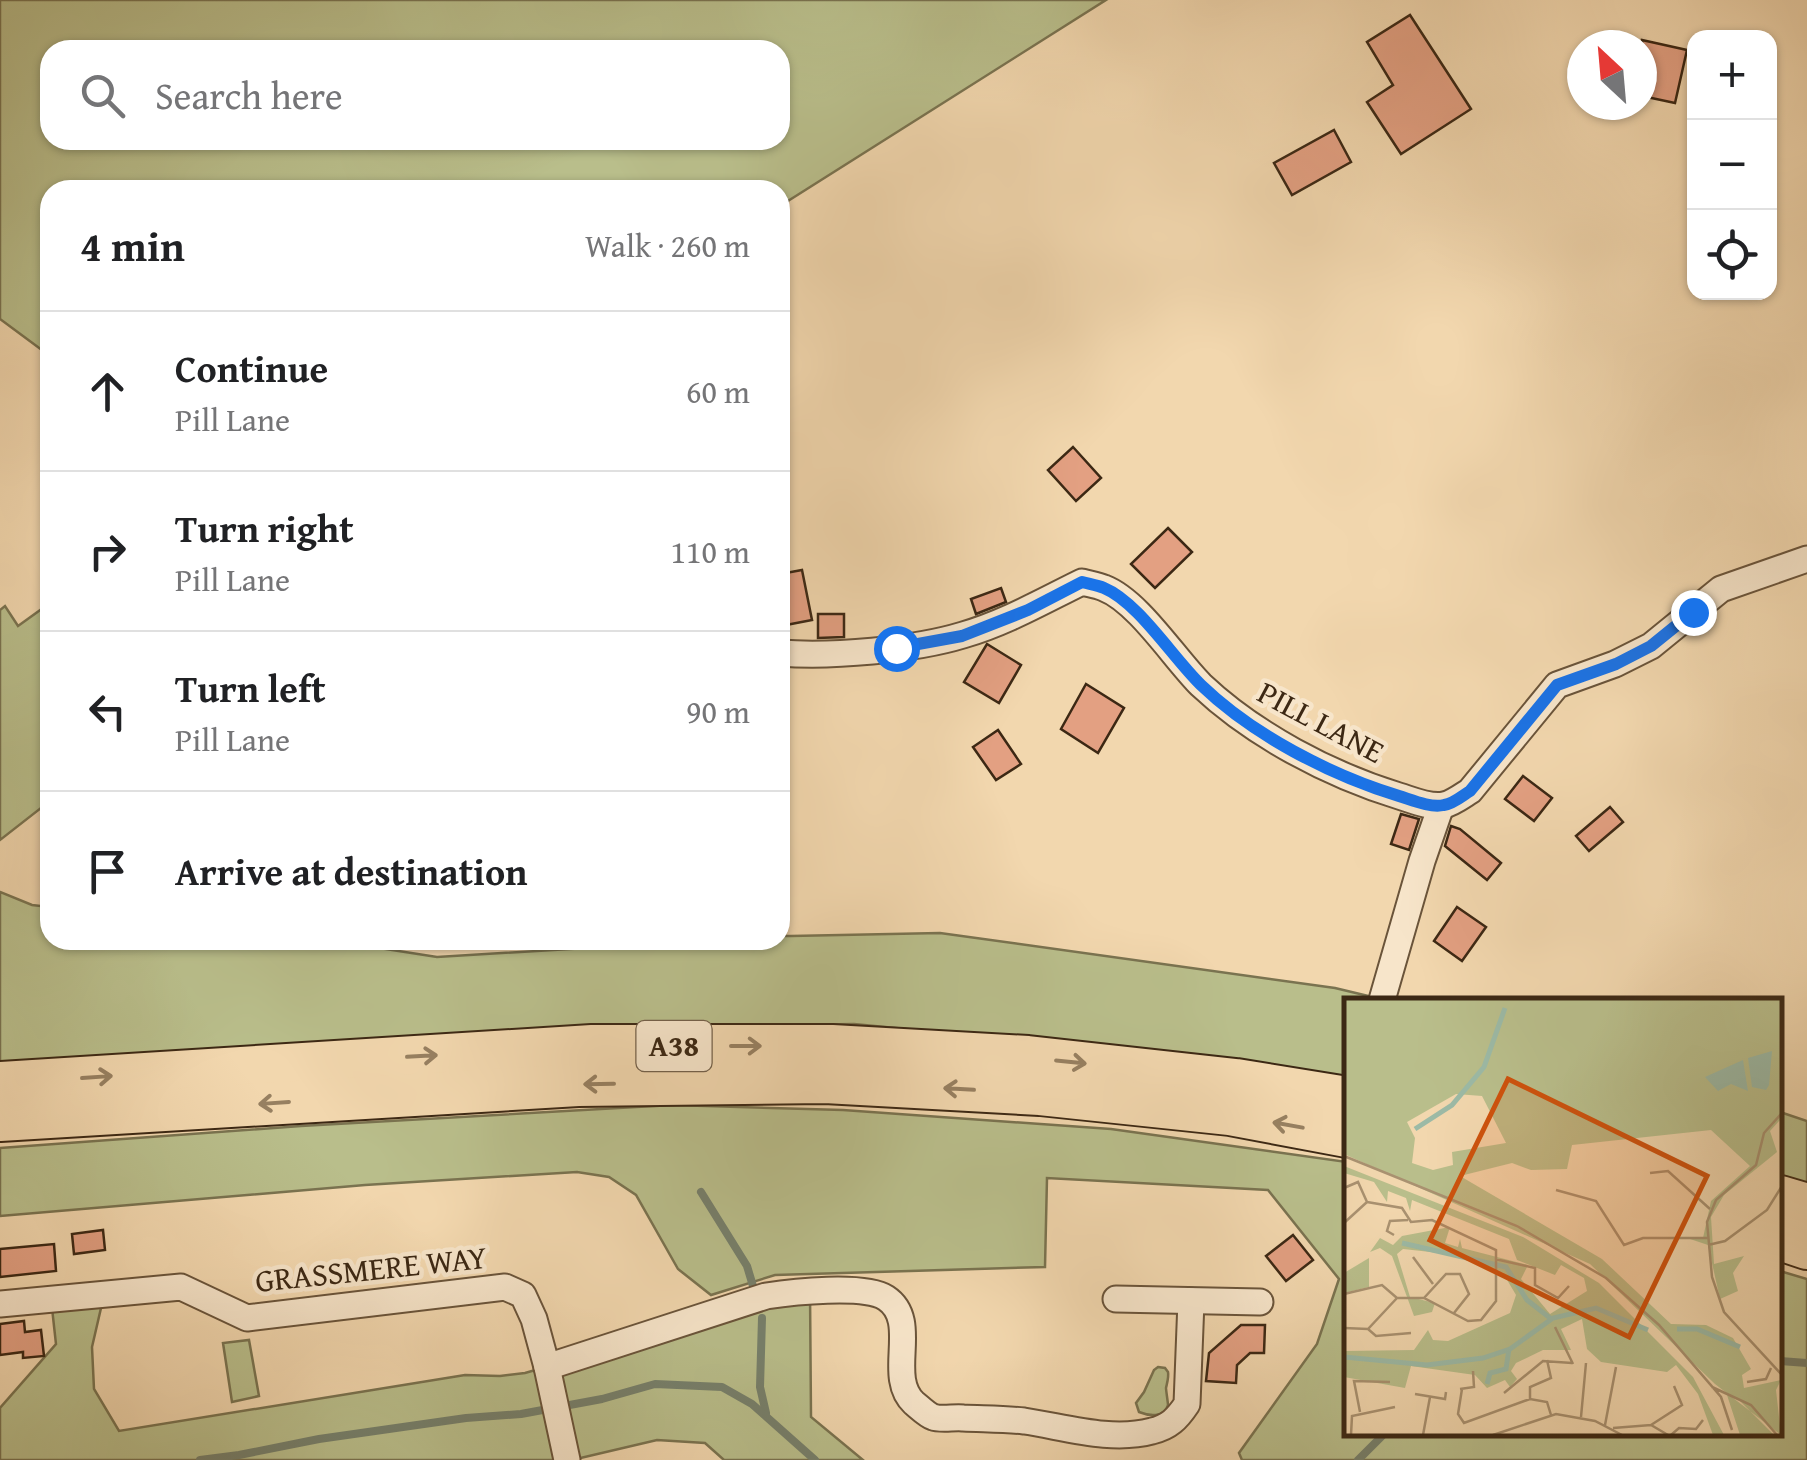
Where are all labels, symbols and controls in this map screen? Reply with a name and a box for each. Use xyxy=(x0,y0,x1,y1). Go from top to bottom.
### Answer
north arrow xyxy=(1567,30,1657,120)
map controls xyxy=(1687,30,1777,300)
button: + xyxy=(1687,30,1777,120)
search box xyxy=(40,40,790,150)
text: Search here xyxy=(155,67,343,123)
icon: search xyxy=(75,68,130,123)
button: − xyxy=(1687,120,1777,210)
button: locate xyxy=(1687,210,1777,300)
text: 4 min xyxy=(80,215,185,276)
text: Walk · 260 m xyxy=(585,222,750,269)
text: Continue xyxy=(175,340,328,396)
icon: ahead xyxy=(80,364,135,419)
text: 60 m xyxy=(686,368,750,415)
text: Pill Lane xyxy=(175,396,290,443)
text: Turn right xyxy=(175,500,354,556)
icon: right xyxy=(80,524,135,579)
text: 110 m xyxy=(671,528,750,575)
text: Pill Lane xyxy=(175,556,290,603)
route end xyxy=(1671,590,1717,636)
route start xyxy=(874,626,920,672)
text: Turn left xyxy=(175,660,326,716)
street label: PILL LANE xyxy=(1250,669,1393,775)
icon: left xyxy=(80,684,135,739)
text: 90 m xyxy=(686,688,750,735)
text: Pill Lane xyxy=(175,716,290,763)
text: Arrive at destination xyxy=(175,843,528,899)
icon: arrive xyxy=(80,844,135,899)
inset map xyxy=(1344,998,1782,1435)
road number: A38 xyxy=(636,1021,712,1071)
one-way arrow xyxy=(730,1036,762,1056)
one-way arrow xyxy=(405,1046,437,1065)
one-way arrow xyxy=(1054,1053,1086,1072)
one-way arrow xyxy=(81,1067,113,1086)
one-way arrow xyxy=(583,1075,615,1094)
one-way arrow xyxy=(943,1079,975,1098)
one-way arrow xyxy=(259,1094,291,1113)
one-way arrow xyxy=(1273,1115,1305,1134)
street label: GRASSMERE WAY xyxy=(253,1233,489,1304)

